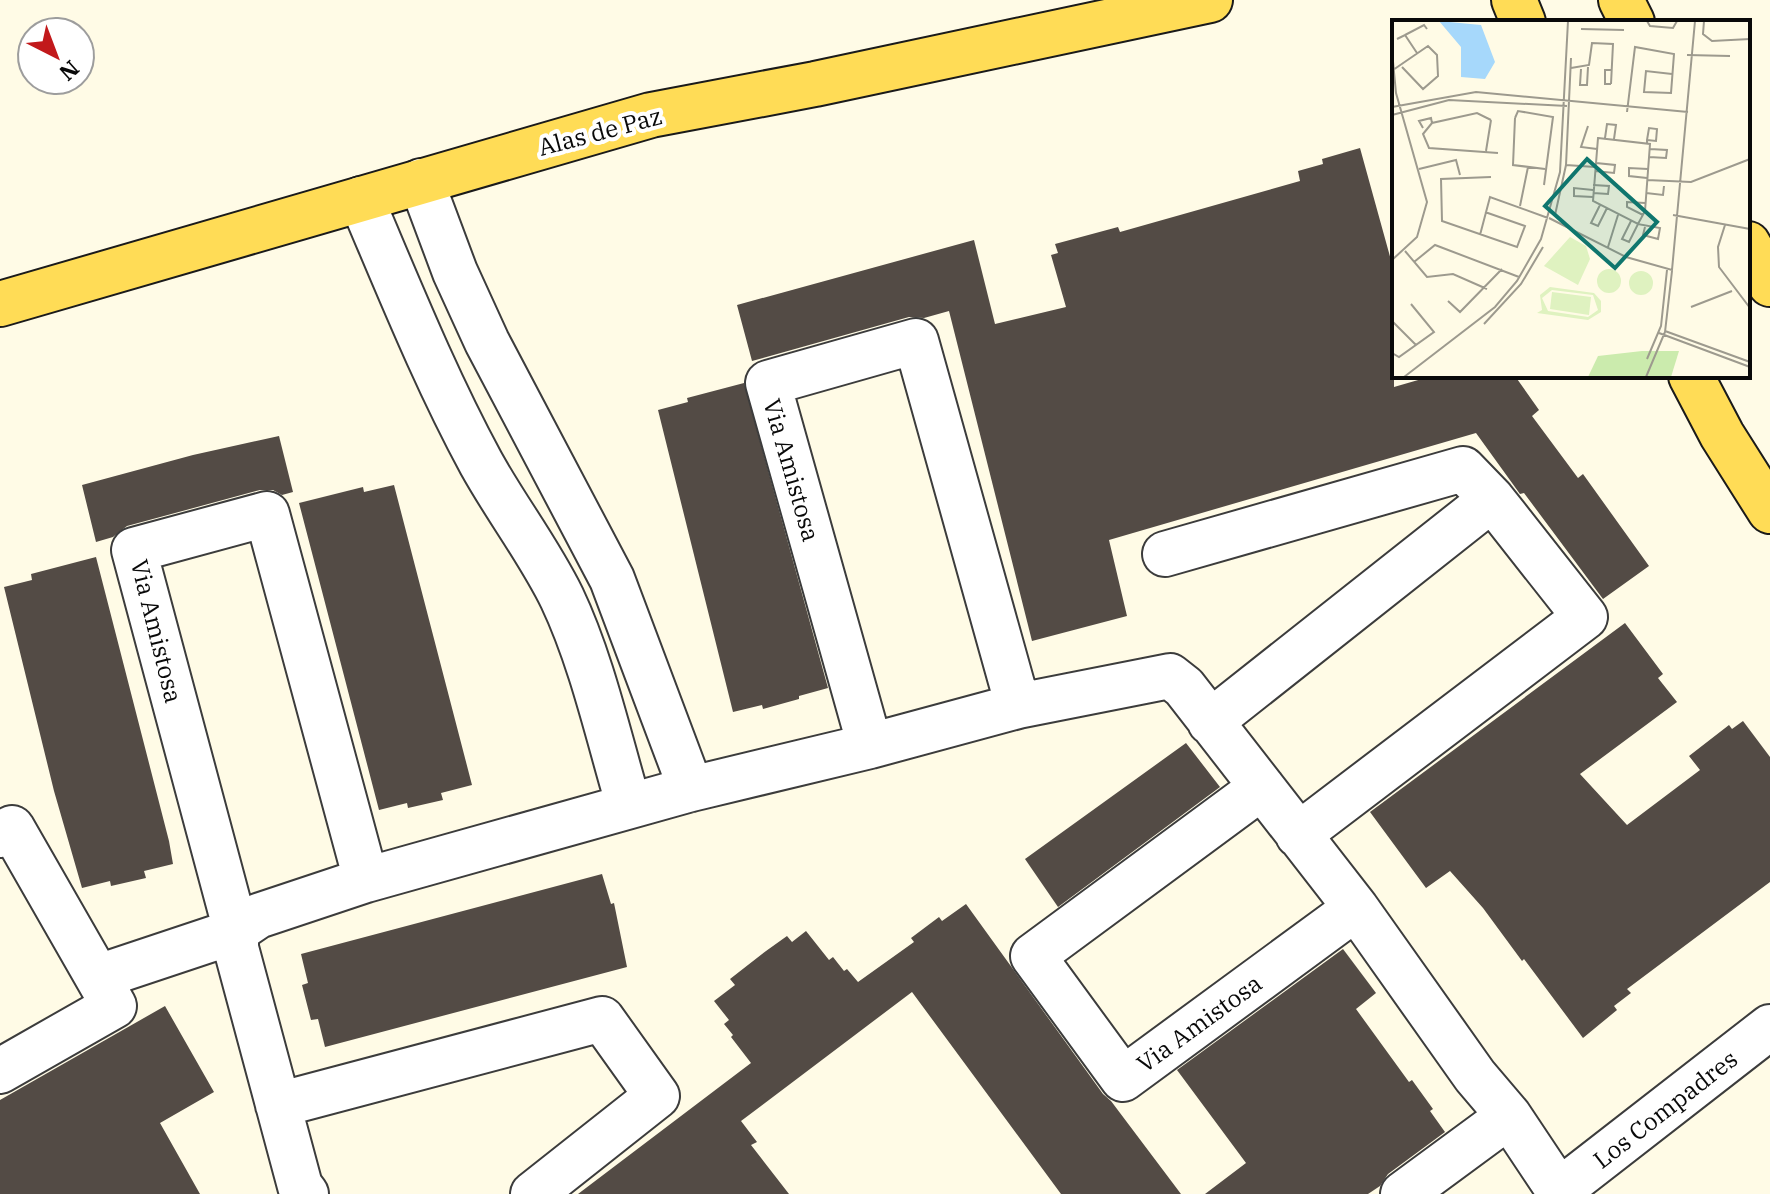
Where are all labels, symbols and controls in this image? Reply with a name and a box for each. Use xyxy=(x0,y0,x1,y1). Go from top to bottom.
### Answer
north arrow xyxy=(16,16,96,96)
inset map xyxy=(1392,20,1750,378)
text: N xyxy=(54,55,86,88)
street label: Alas de Paz xyxy=(535,99,665,163)
street label: Via Amistosa xyxy=(756,395,828,545)
street label: Via Amistosa xyxy=(124,556,190,706)
street label: Via Amistosa xyxy=(1130,967,1268,1079)
street label: Los Compadres xyxy=(1586,1043,1744,1175)

